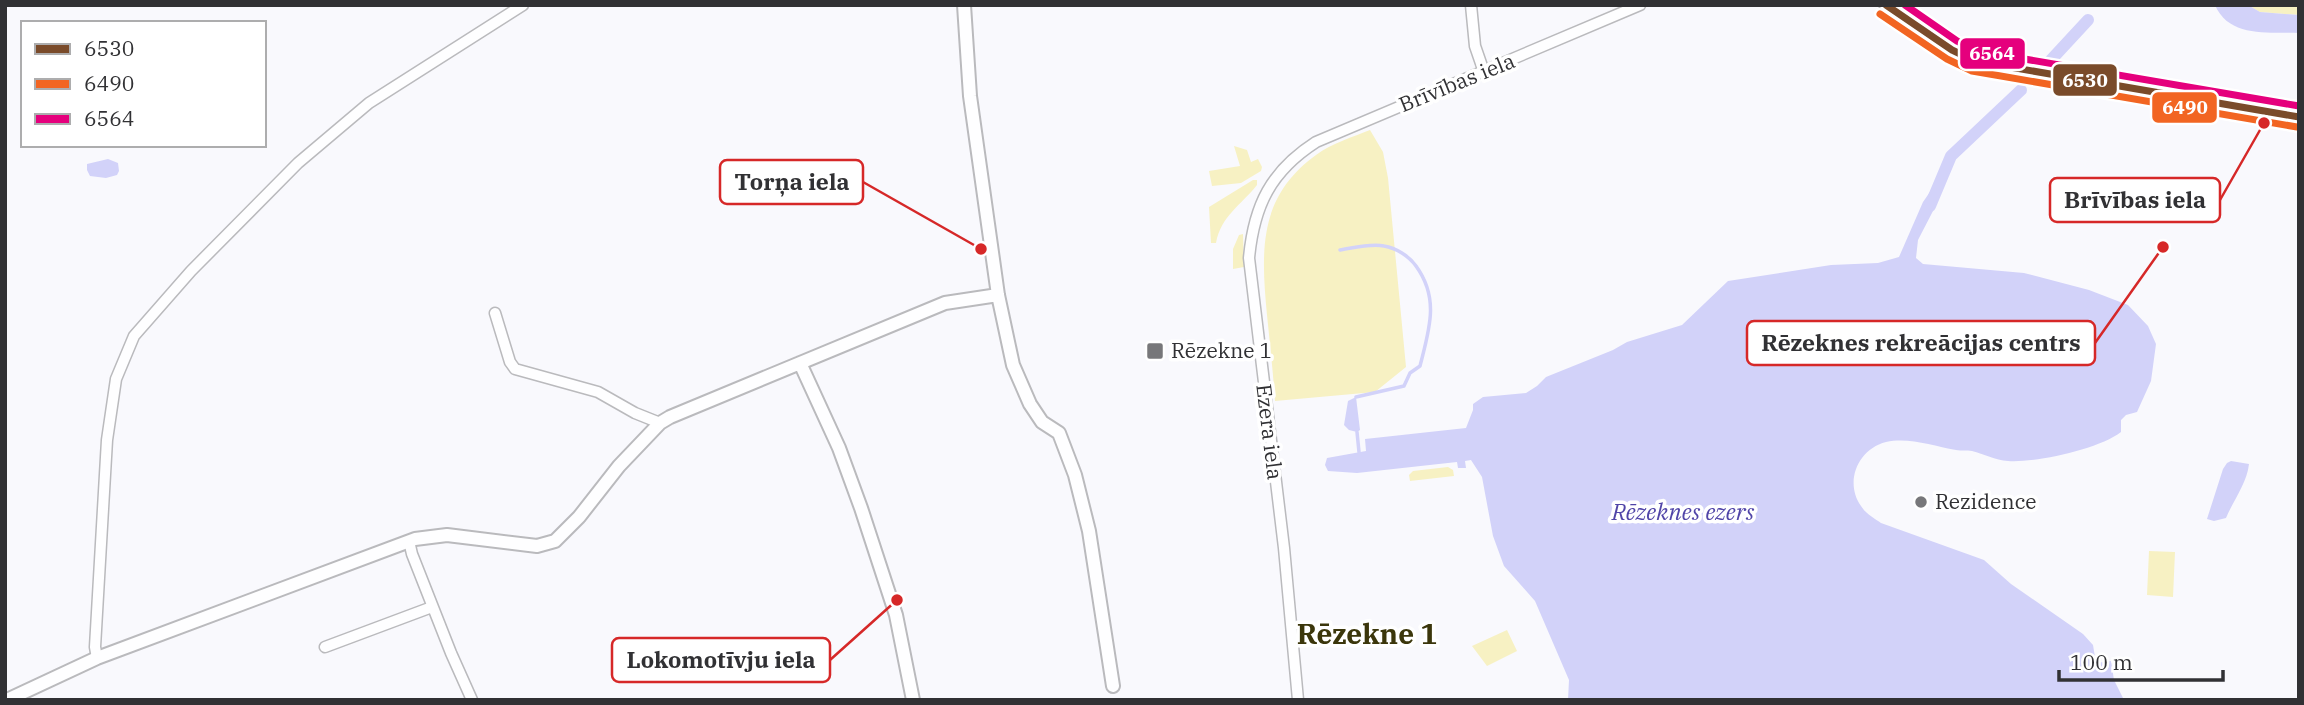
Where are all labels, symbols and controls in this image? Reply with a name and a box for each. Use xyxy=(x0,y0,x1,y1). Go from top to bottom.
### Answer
legend xyxy=(21,21,266,147)
text: 6530 xyxy=(84,34,134,62)
line badge: 6564 xyxy=(1959,37,2026,70)
text: 6564 xyxy=(1969,41,2015,65)
street label: Brīvības iela xyxy=(1394,46,1519,118)
line badge: 6530 xyxy=(2052,63,2118,97)
text: 6530 xyxy=(2062,68,2108,92)
text: 6490 xyxy=(84,69,134,97)
line badge: 6490 xyxy=(2151,91,2218,124)
text: 6490 xyxy=(2162,95,2208,119)
text: 6564 xyxy=(84,104,134,132)
callout: Torņa iela xyxy=(720,160,863,204)
text: Torņa iela xyxy=(734,166,850,197)
callout: Brīvības iela xyxy=(2050,178,2220,222)
text: Brīvības iela xyxy=(2064,184,2206,214)
callout: Rēzeknes rekreācijas centrs xyxy=(1747,321,2095,365)
text: Rēzeknes rekreācijas centrs xyxy=(1761,327,2081,357)
place label: Rēzekne 1 xyxy=(1171,336,1272,364)
marker: Rēzekne 1 xyxy=(1145,341,1165,361)
street label: Ezera iela xyxy=(1250,382,1290,481)
place label: Rezidence xyxy=(1935,487,2037,515)
marker: Rezidence xyxy=(1913,494,1929,510)
water label: Rēzeknes ezers xyxy=(1611,496,1755,526)
district label: Rēzekne 1 xyxy=(1297,615,1437,652)
callout: Lokomotīvju iela xyxy=(612,638,830,682)
scale bar xyxy=(2059,638,2224,682)
text: Lokomotīvju iela xyxy=(626,644,816,674)
text: 100 m xyxy=(2070,648,2133,676)

